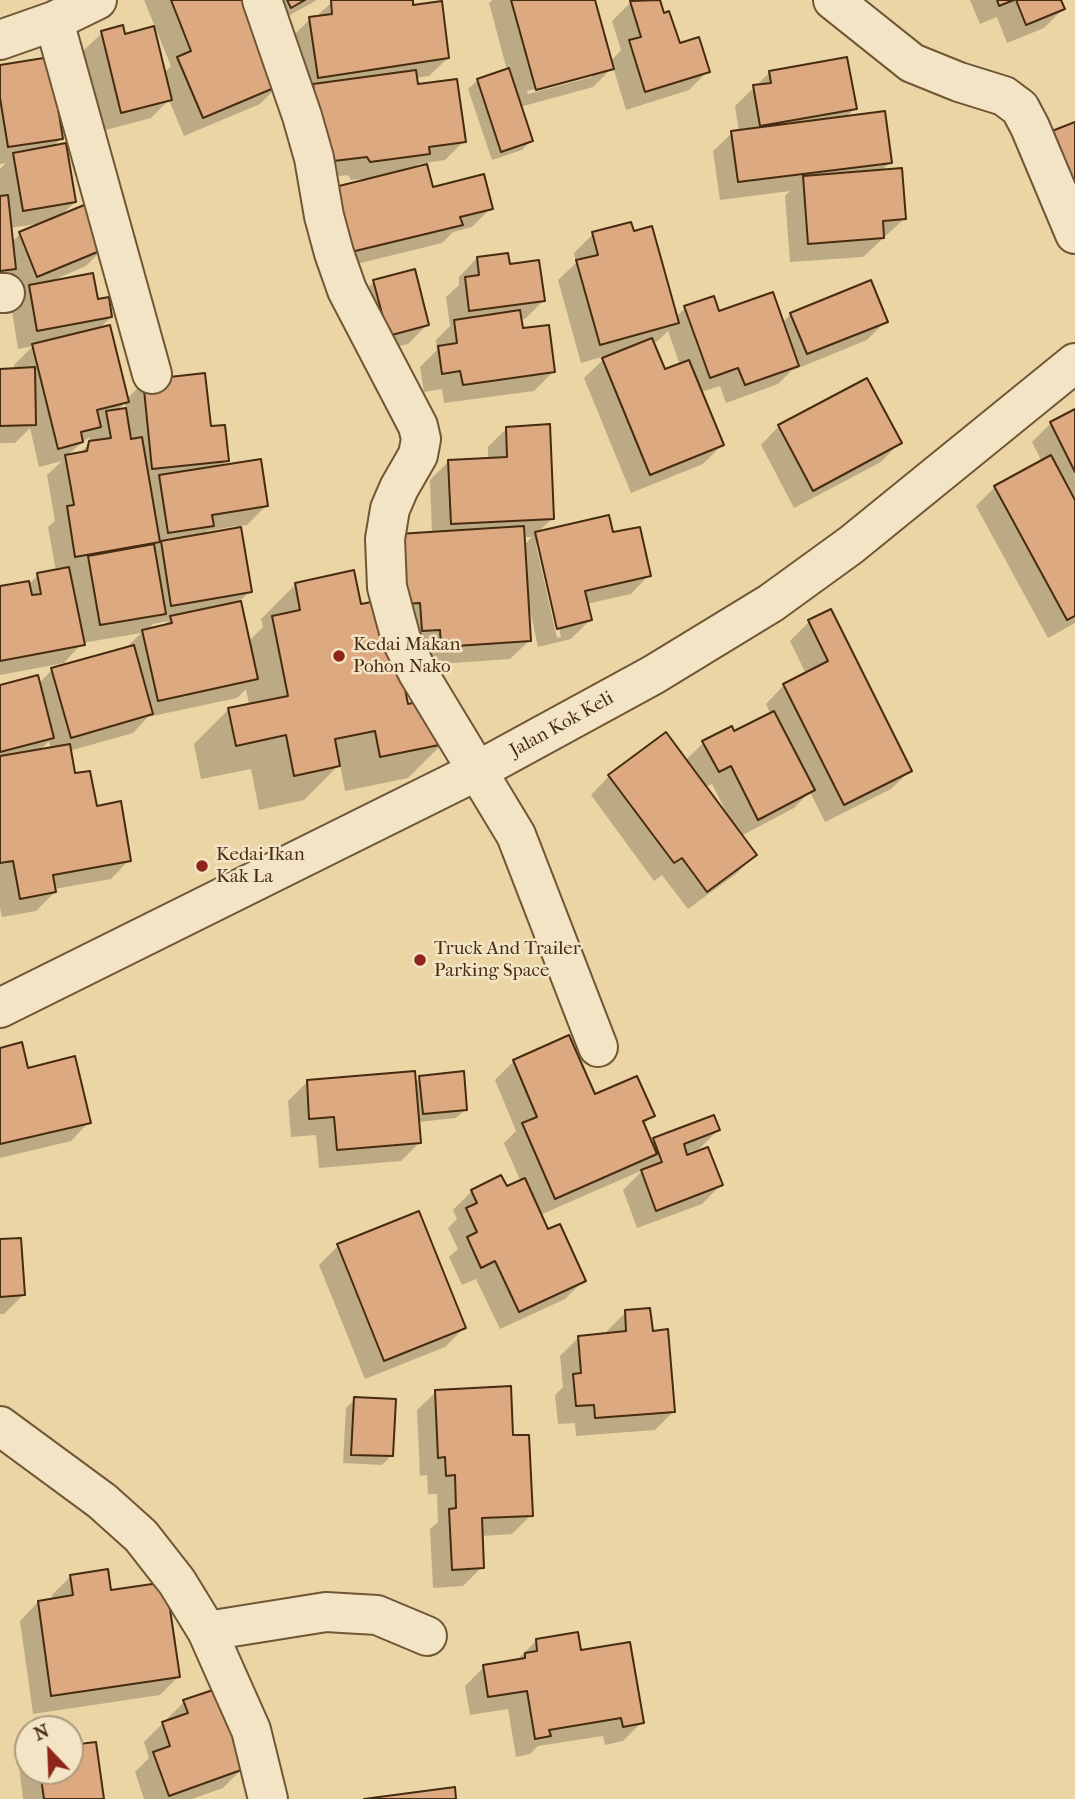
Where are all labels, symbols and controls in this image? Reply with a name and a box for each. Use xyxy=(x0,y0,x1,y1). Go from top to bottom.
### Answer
place label: Kedai Makan Pohon Nako xyxy=(353,634,460,678)
marker: Kedai Makan Pohon Nako xyxy=(331,648,347,664)
street label: Jalan Kok Keli xyxy=(506,687,618,763)
place label: Kedai Ikan Kak La xyxy=(216,844,305,888)
marker: Kedai Ikan Kak La xyxy=(194,858,210,874)
place label: Truck And Trailer Parking Space xyxy=(434,938,581,982)
marker: Truck And Trailer Parking Space xyxy=(412,952,428,968)
north arrow xyxy=(14,1715,84,1785)
text: N xyxy=(31,1720,53,1745)

